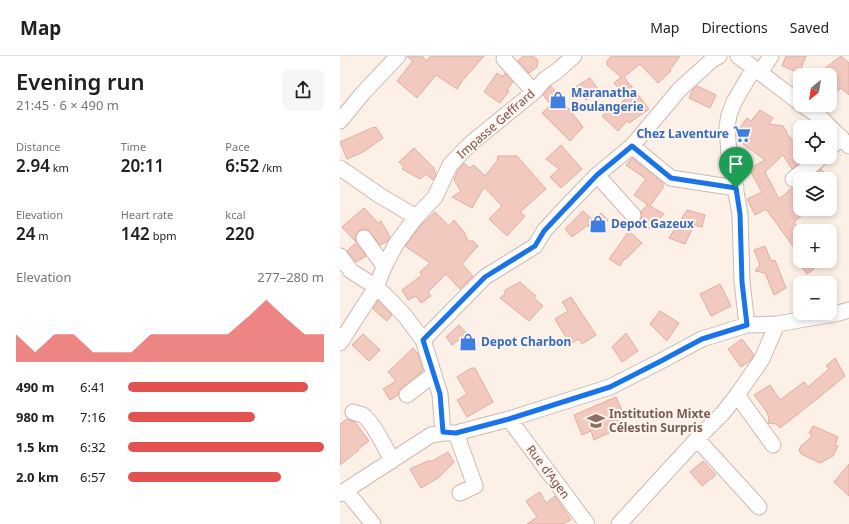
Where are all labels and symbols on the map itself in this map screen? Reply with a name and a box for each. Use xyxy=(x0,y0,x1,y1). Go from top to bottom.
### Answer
north arrow xyxy=(793,68,837,112)
place label: Maranatha Boulangerie xyxy=(571,84,644,115)
street label: Impasse Geffrard xyxy=(453,85,538,162)
shop icon: Maranatha Boulangerie xyxy=(548,90,568,110)
supermarket icon: Chez Laventure xyxy=(732,124,752,144)
place label: Chez Laventure xyxy=(636,125,729,142)
pin xyxy=(719,147,753,188)
shop icon: Depot Gazeux xyxy=(588,214,608,234)
place label: Depot Gazeux xyxy=(611,215,694,232)
shop icon: Depot Charbon xyxy=(458,332,478,352)
place label: Depot Charbon xyxy=(481,333,571,350)
place label: Institution Mixte Célestin Surpris xyxy=(609,405,711,436)
school or university icon: Institution Mixte Célestin Surpris xyxy=(586,411,606,431)
street label: Rue d'Agen xyxy=(523,441,574,502)

